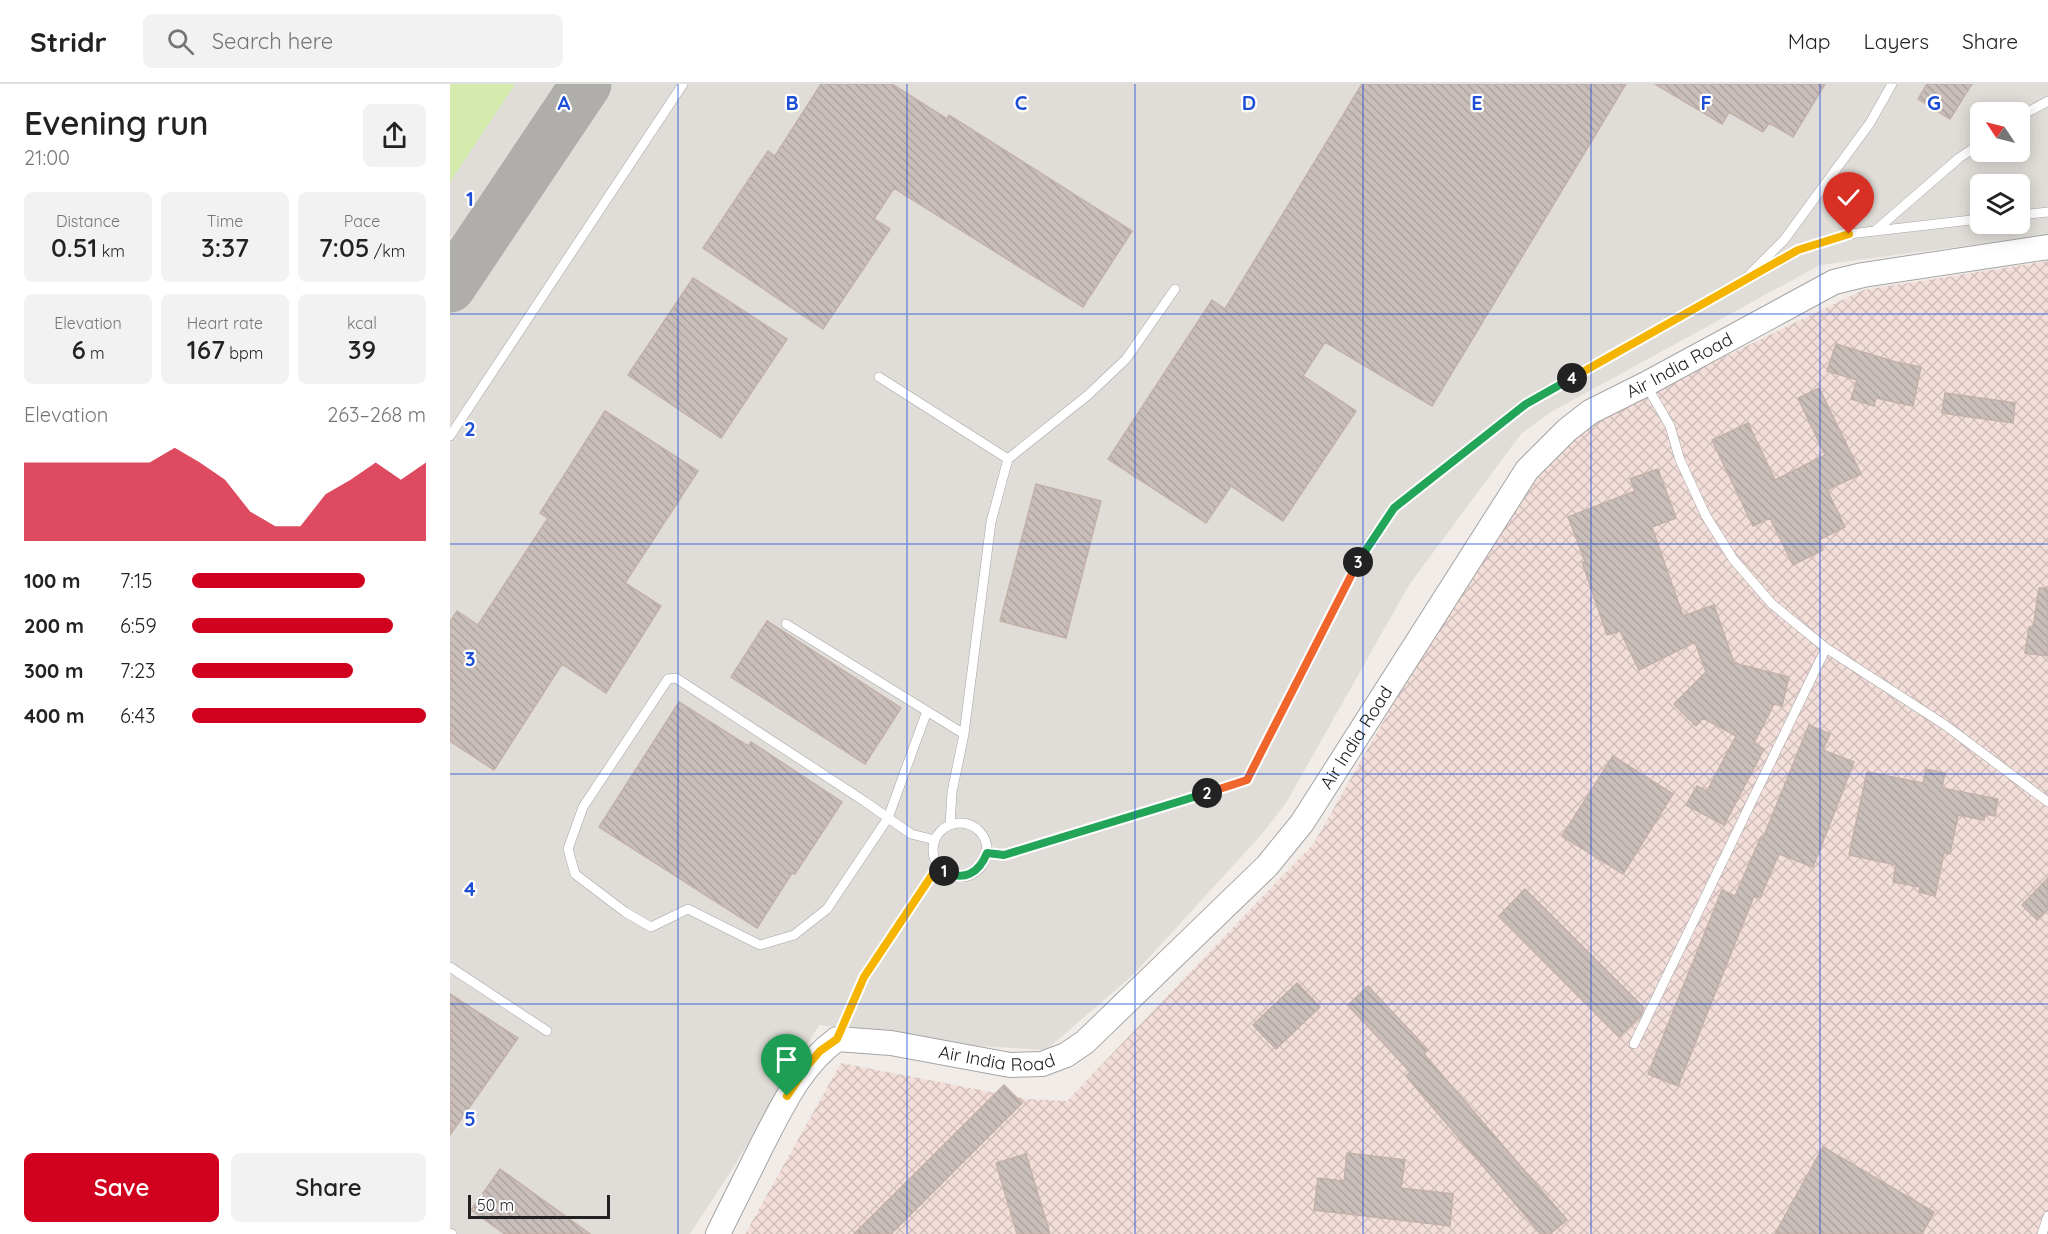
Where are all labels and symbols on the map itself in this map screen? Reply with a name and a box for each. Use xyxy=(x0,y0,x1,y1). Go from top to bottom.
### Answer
text: A xyxy=(558,90,571,115)
text: B xyxy=(785,90,799,115)
text: C xyxy=(1015,90,1028,115)
text: D xyxy=(1242,90,1256,115)
text: E xyxy=(1471,90,1483,115)
text: F xyxy=(1700,90,1712,115)
text: G xyxy=(1927,90,1941,115)
north arrow xyxy=(1970,102,2030,162)
pin xyxy=(1823,172,1874,234)
text: 1 xyxy=(466,186,474,211)
street label: Air India Road xyxy=(1622,327,1736,403)
pin: 4 xyxy=(1557,363,1587,393)
text: 2 xyxy=(464,416,476,441)
pin: 3 xyxy=(1343,547,1373,577)
text: 3 xyxy=(465,646,475,671)
street label: Air India Road xyxy=(1315,682,1397,793)
pin: 2 xyxy=(1192,778,1222,808)
pin: 1 xyxy=(929,856,959,886)
text: 4 xyxy=(464,876,476,901)
pin xyxy=(761,1034,812,1096)
street label: Air India Road xyxy=(937,1040,1058,1076)
text: 5 xyxy=(464,1106,476,1131)
scale bar xyxy=(468,1192,610,1220)

